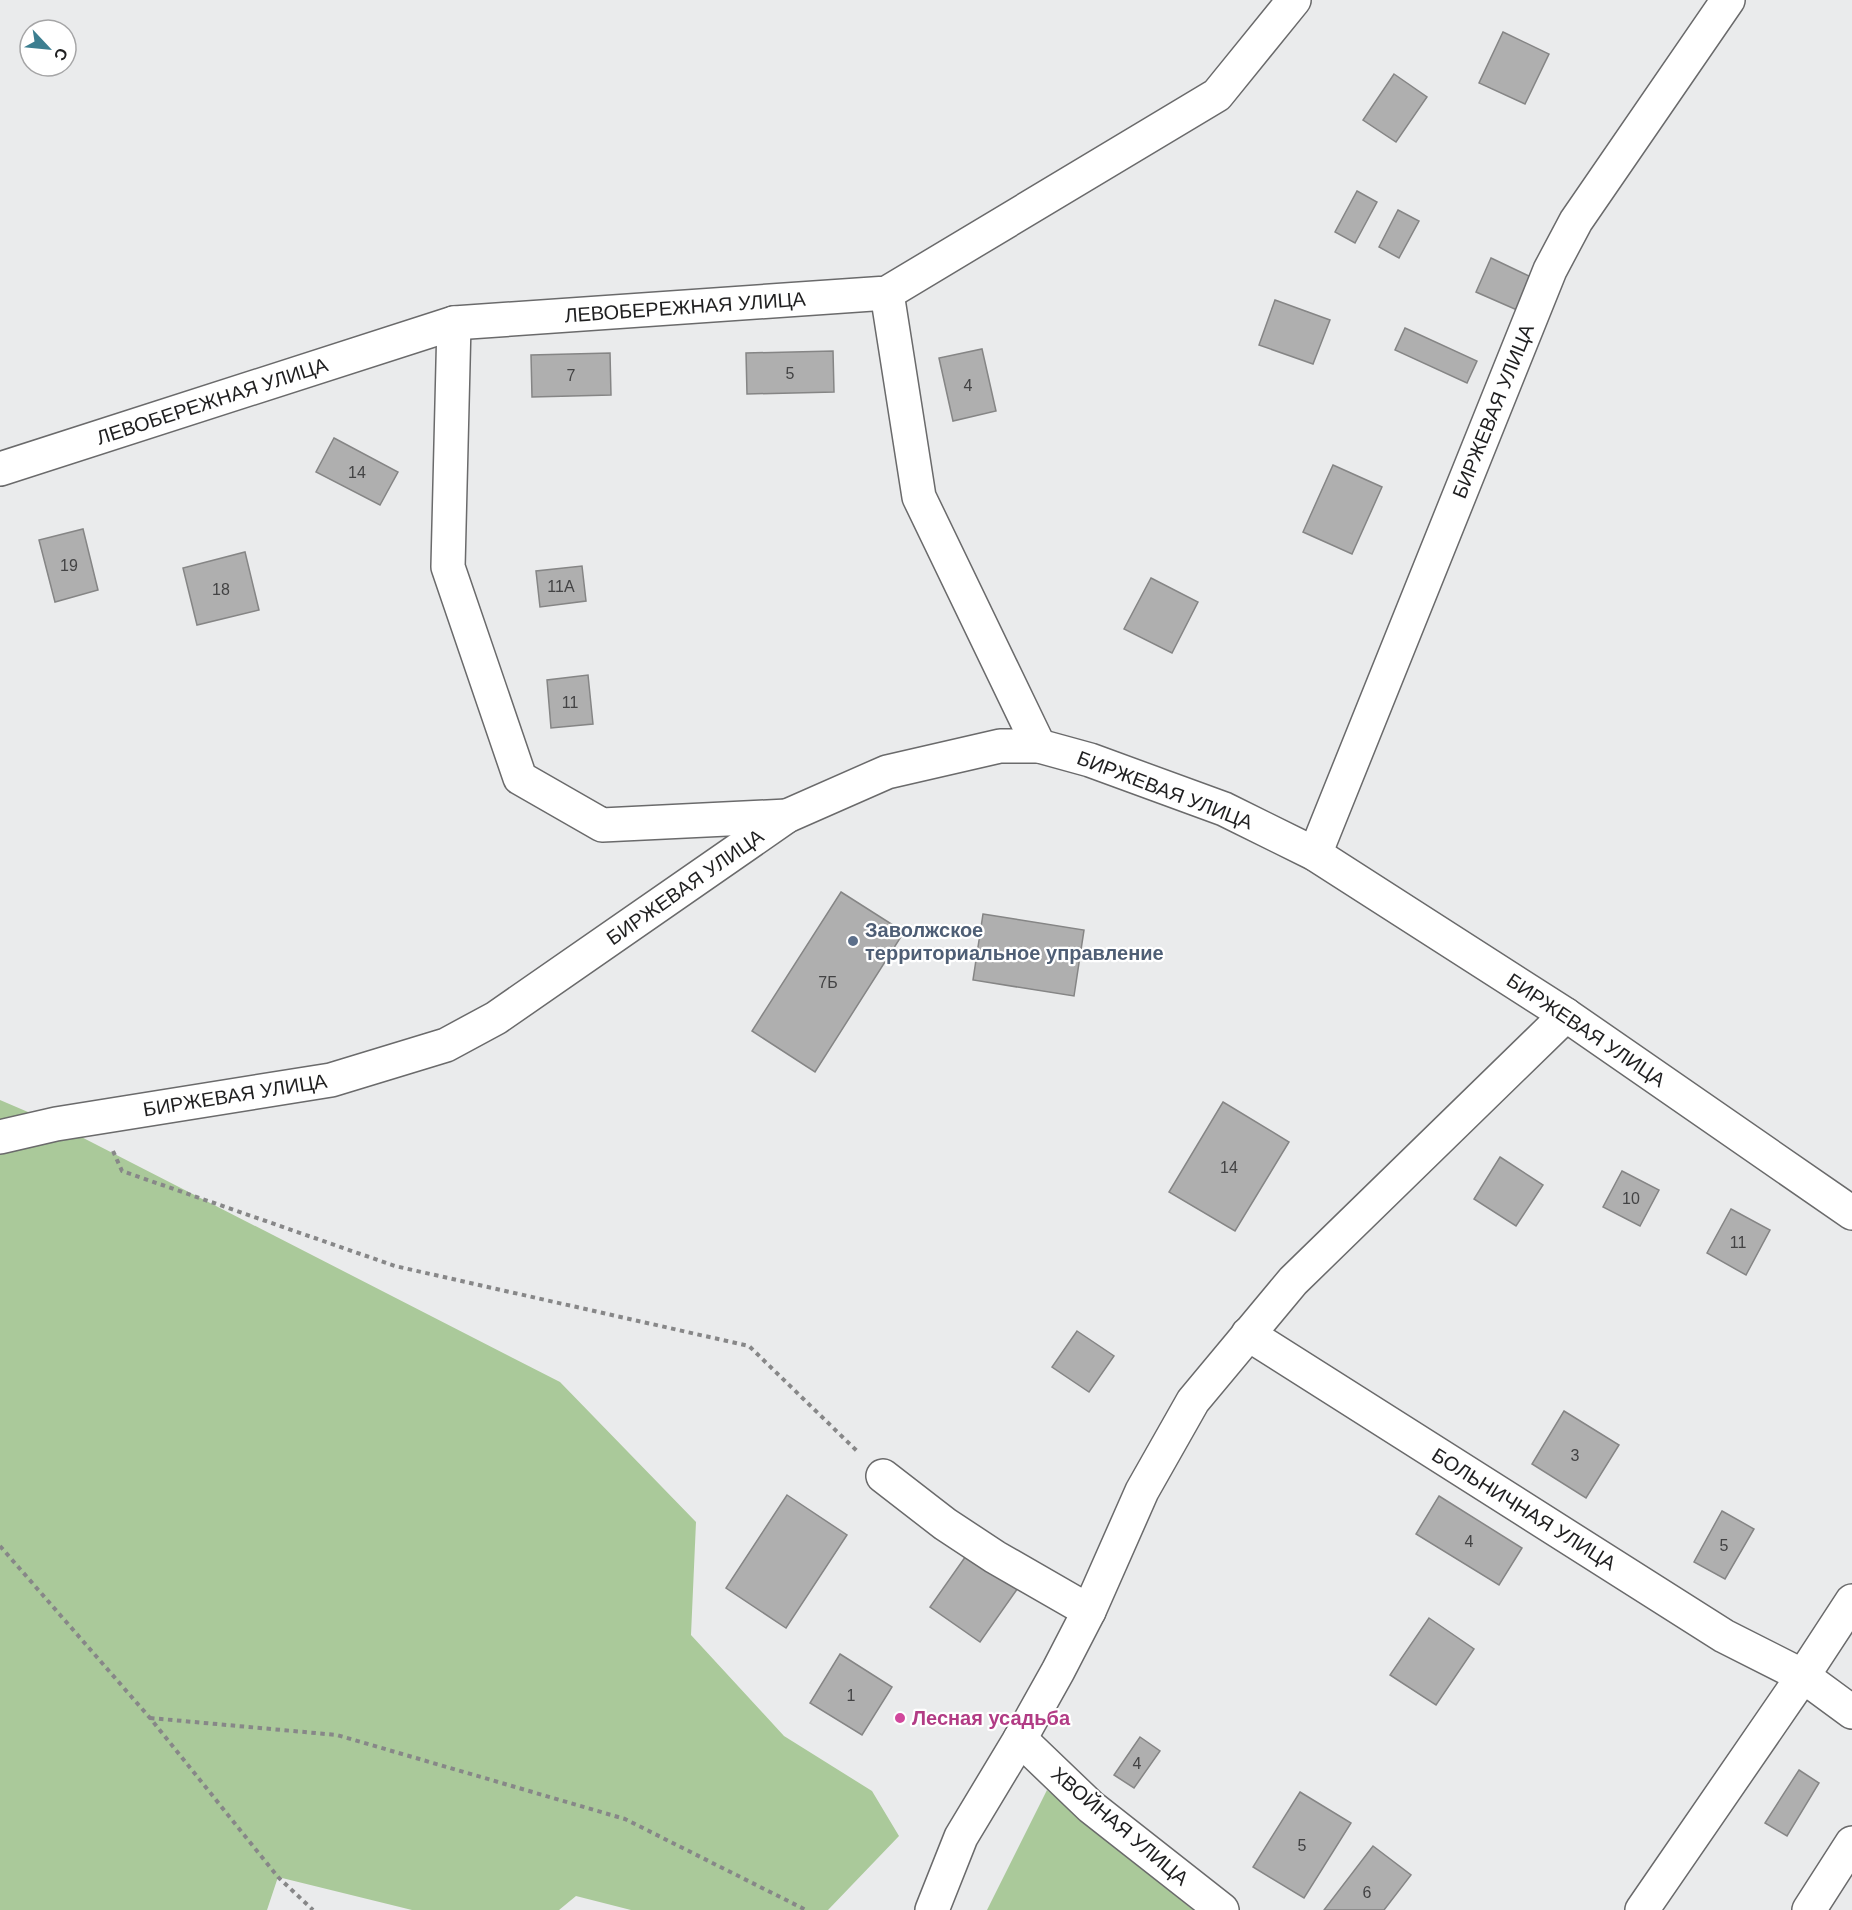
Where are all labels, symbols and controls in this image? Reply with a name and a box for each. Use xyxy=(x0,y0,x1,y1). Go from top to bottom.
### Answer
north arrow xyxy=(18,18,78,78)
text: С xyxy=(51,45,71,64)
street label: ЛЕВОБЕРЕЖНАЯ УЛИЦА xyxy=(564,288,807,326)
street label: БИРЖЕВАЯ УЛИЦА xyxy=(1448,320,1538,501)
street label: ЛЕВОБЕРЕЖНАЯ УЛИЦА xyxy=(94,353,331,449)
house number: 5 xyxy=(786,365,795,382)
house number: 7 xyxy=(567,367,576,384)
house number: 4 xyxy=(964,377,973,394)
house number: 14 xyxy=(348,464,366,481)
house number: 19 xyxy=(60,557,78,574)
house number: 11А xyxy=(547,578,575,595)
house number: 18 xyxy=(212,581,230,598)
house number: 11 xyxy=(562,694,578,711)
street label: БИРЖЕВАЯ УЛИЦА xyxy=(1074,746,1256,834)
street label: БИРЖЕВАЯ УЛИЦА xyxy=(602,824,768,949)
place label: Заволжское территориальное управление xyxy=(865,919,1164,964)
marker: Заволжское территориальное управление xyxy=(846,934,860,948)
street label: БИРЖЕВАЯ УЛИЦА xyxy=(1503,969,1670,1092)
house number: 7Б xyxy=(818,974,838,991)
street label: БИРЖЕВАЯ УЛИЦА xyxy=(141,1069,329,1120)
house number: 14 xyxy=(1220,1159,1238,1176)
house number: 10 xyxy=(1622,1190,1640,1207)
house number: 11 xyxy=(1730,1234,1746,1251)
street label: БОЛЬНИЧНАЯ УЛИЦА xyxy=(1428,1443,1620,1575)
house number: 3 xyxy=(1571,1447,1580,1464)
house number: 4 xyxy=(1465,1533,1474,1550)
house number: 5 xyxy=(1720,1537,1729,1554)
house number: 1 xyxy=(847,1687,856,1704)
place label: Лесная усадьба xyxy=(912,1707,1071,1729)
marker: Лесная усадьба xyxy=(893,1711,907,1725)
house number: 4 xyxy=(1133,1755,1142,1772)
street label: ХВОЙНАЯ УЛИЦА xyxy=(1047,1762,1194,1890)
house number: 5 xyxy=(1298,1837,1307,1854)
house number: 6 xyxy=(1363,1884,1372,1901)

